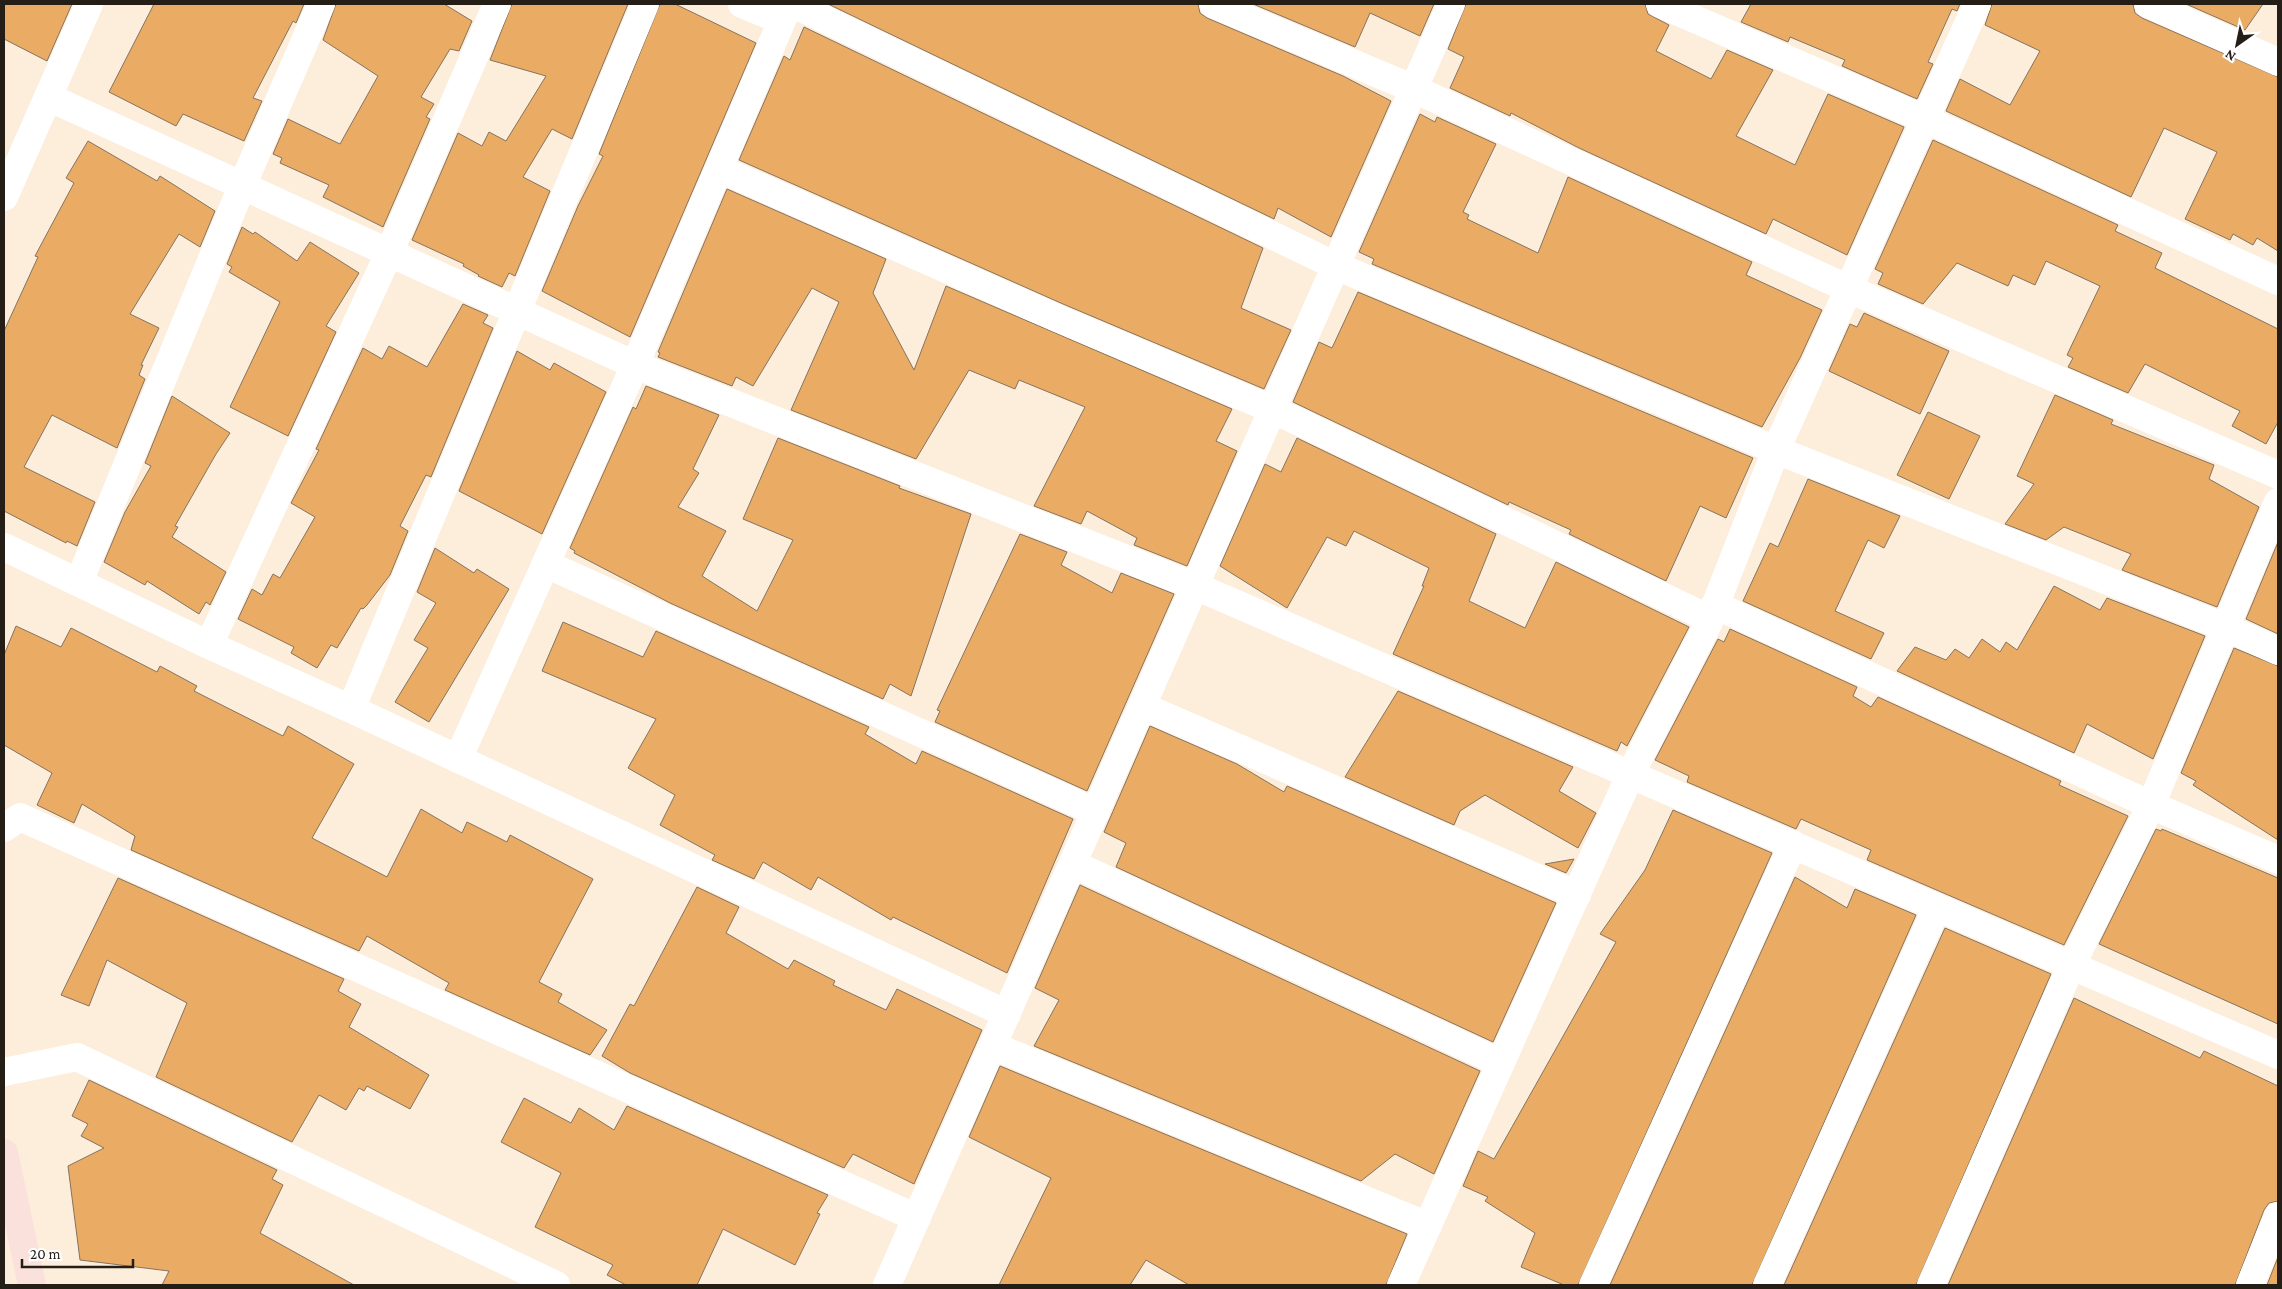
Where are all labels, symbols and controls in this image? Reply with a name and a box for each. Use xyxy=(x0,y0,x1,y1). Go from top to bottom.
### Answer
north arrow xyxy=(2212,20,2262,70)
text: N xyxy=(2221,46,2238,65)
scale bar xyxy=(22,1236,134,1268)
text: 20 m xyxy=(30,1246,61,1262)

